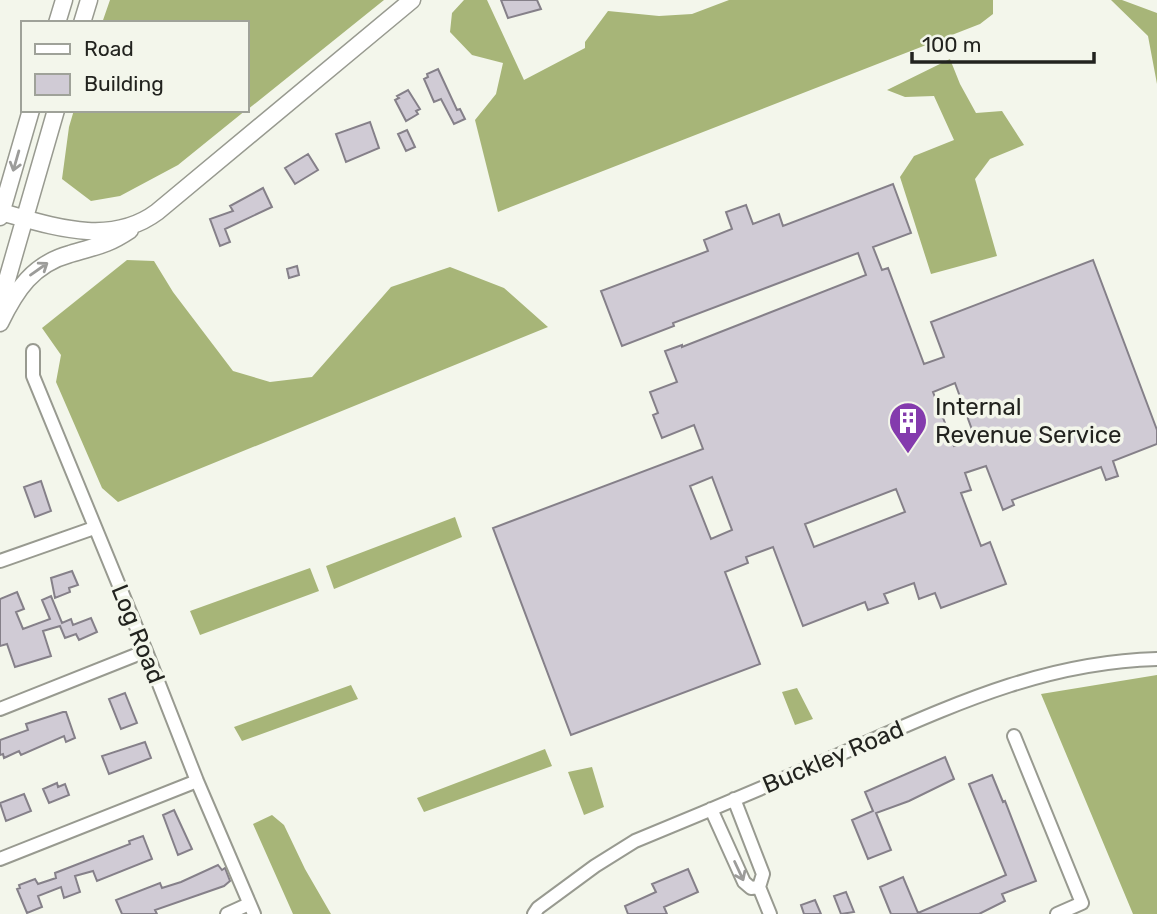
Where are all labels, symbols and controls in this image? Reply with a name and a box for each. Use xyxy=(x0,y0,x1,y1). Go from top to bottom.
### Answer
legend xyxy=(21,21,248,112)
scale bar xyxy=(912,21,1094,65)
text: 100 m xyxy=(922,32,981,57)
text: Road xyxy=(84,36,134,61)
text: Building xyxy=(84,71,164,96)
one-way arrow xyxy=(9,150,22,172)
one-way arrow xyxy=(29,262,48,276)
place label: Internal Revenue Service xyxy=(935,393,1121,449)
building icon: Internal Revenue Service xyxy=(887,400,929,455)
street label: Log Road xyxy=(106,580,170,688)
street label: Buckley Road xyxy=(758,715,908,799)
one-way arrow xyxy=(733,860,746,881)

